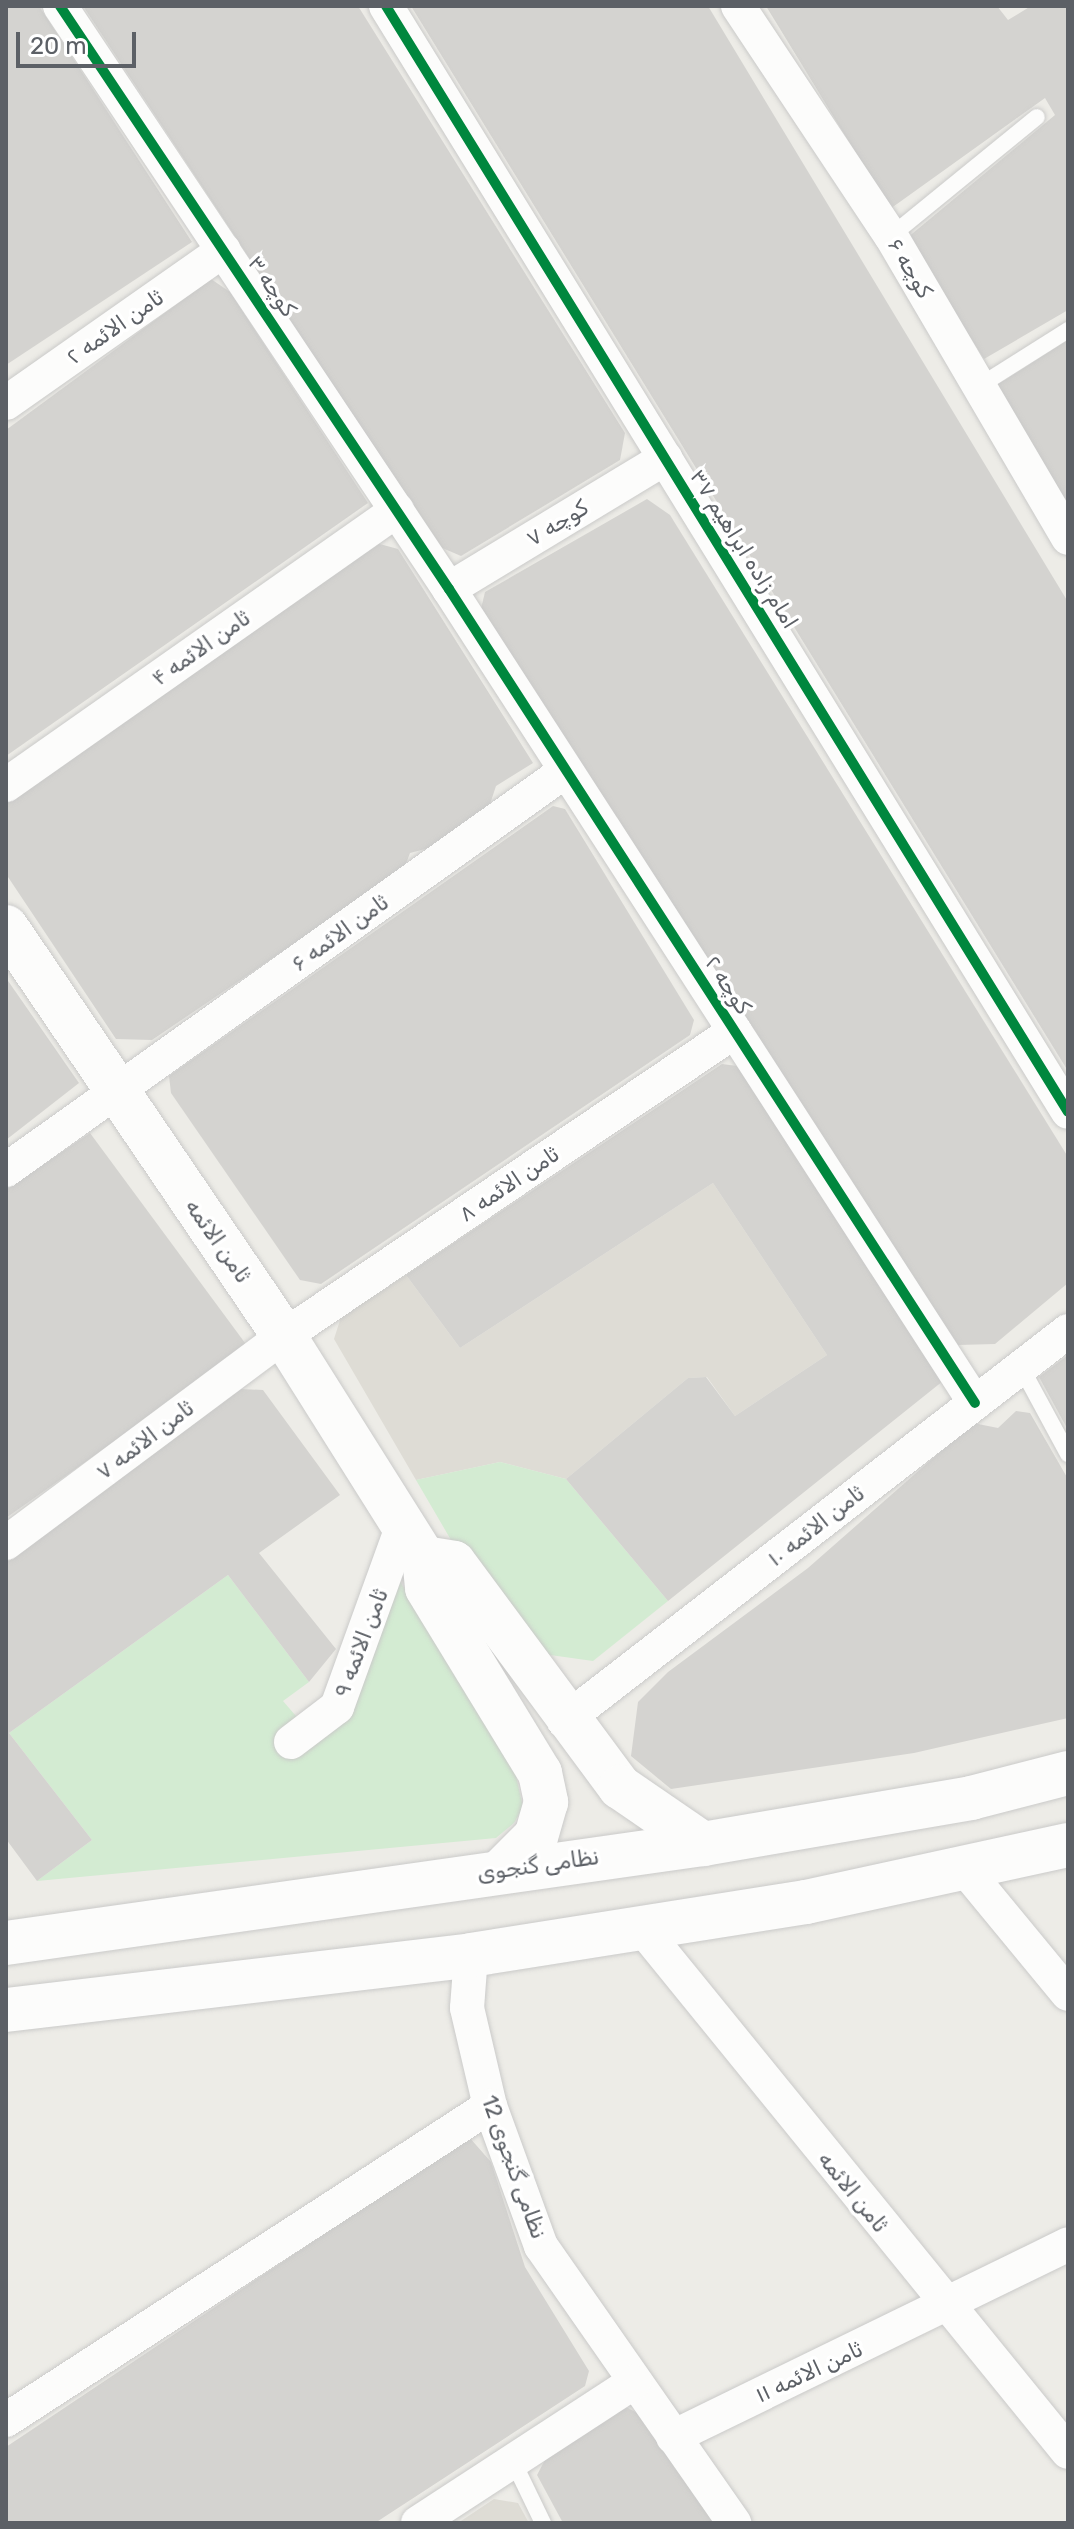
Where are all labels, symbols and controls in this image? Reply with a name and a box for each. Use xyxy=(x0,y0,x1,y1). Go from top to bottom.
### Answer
scale bar xyxy=(20,16,140,66)
text: 20 m xyxy=(30,32,87,60)
street label: کوچه ۶ xyxy=(882,233,938,303)
street label: کوچه ۳ xyxy=(242,251,302,321)
street label: ثامن الائمه ۲ xyxy=(61,284,169,370)
street label: امام زاده ابراهیم ۳۷ xyxy=(684,464,804,634)
street label: کوچه ۷ xyxy=(521,494,593,552)
street label: ثامن الائمه ۴ xyxy=(147,605,255,691)
street label: ثامن الائمه ۶ xyxy=(286,889,394,977)
street label: کوچه ۲ xyxy=(699,951,757,1019)
street label: ثامن الائمه ۸ xyxy=(454,1141,564,1227)
street label: ثامن الائمه xyxy=(180,1194,256,1288)
street label: ثامن الائمه ۷ xyxy=(91,1395,199,1485)
street label: ثامن الائمه ۱۰ xyxy=(762,1480,870,1572)
street label: ثامن الائمه ۹ xyxy=(328,1585,394,1701)
street label: نظامی گنجوی xyxy=(475,1843,601,1887)
street label: نظامی گنجوی 12 xyxy=(476,2092,552,2242)
street label: ثامن الائمه xyxy=(812,2146,894,2238)
street label: ثامن الائمه ۱۱ xyxy=(751,2336,867,2408)

